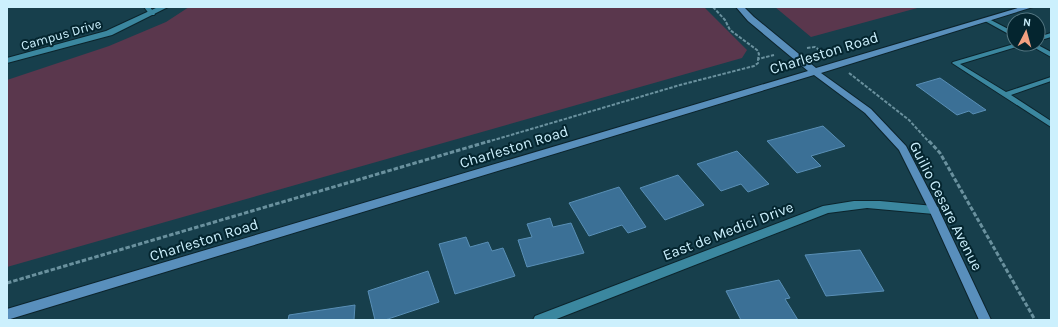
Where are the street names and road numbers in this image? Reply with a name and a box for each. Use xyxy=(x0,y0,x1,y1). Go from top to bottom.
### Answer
street label: Campus Drive xyxy=(19,16,103,53)
street label: Charleston Road xyxy=(767,28,881,78)
street label: Charleston Road xyxy=(457,122,571,172)
street label: Guilio Cesare Avenue xyxy=(906,138,986,274)
street label: East de Medici Drive xyxy=(660,198,796,264)
street label: Charleston Road xyxy=(147,215,261,265)

